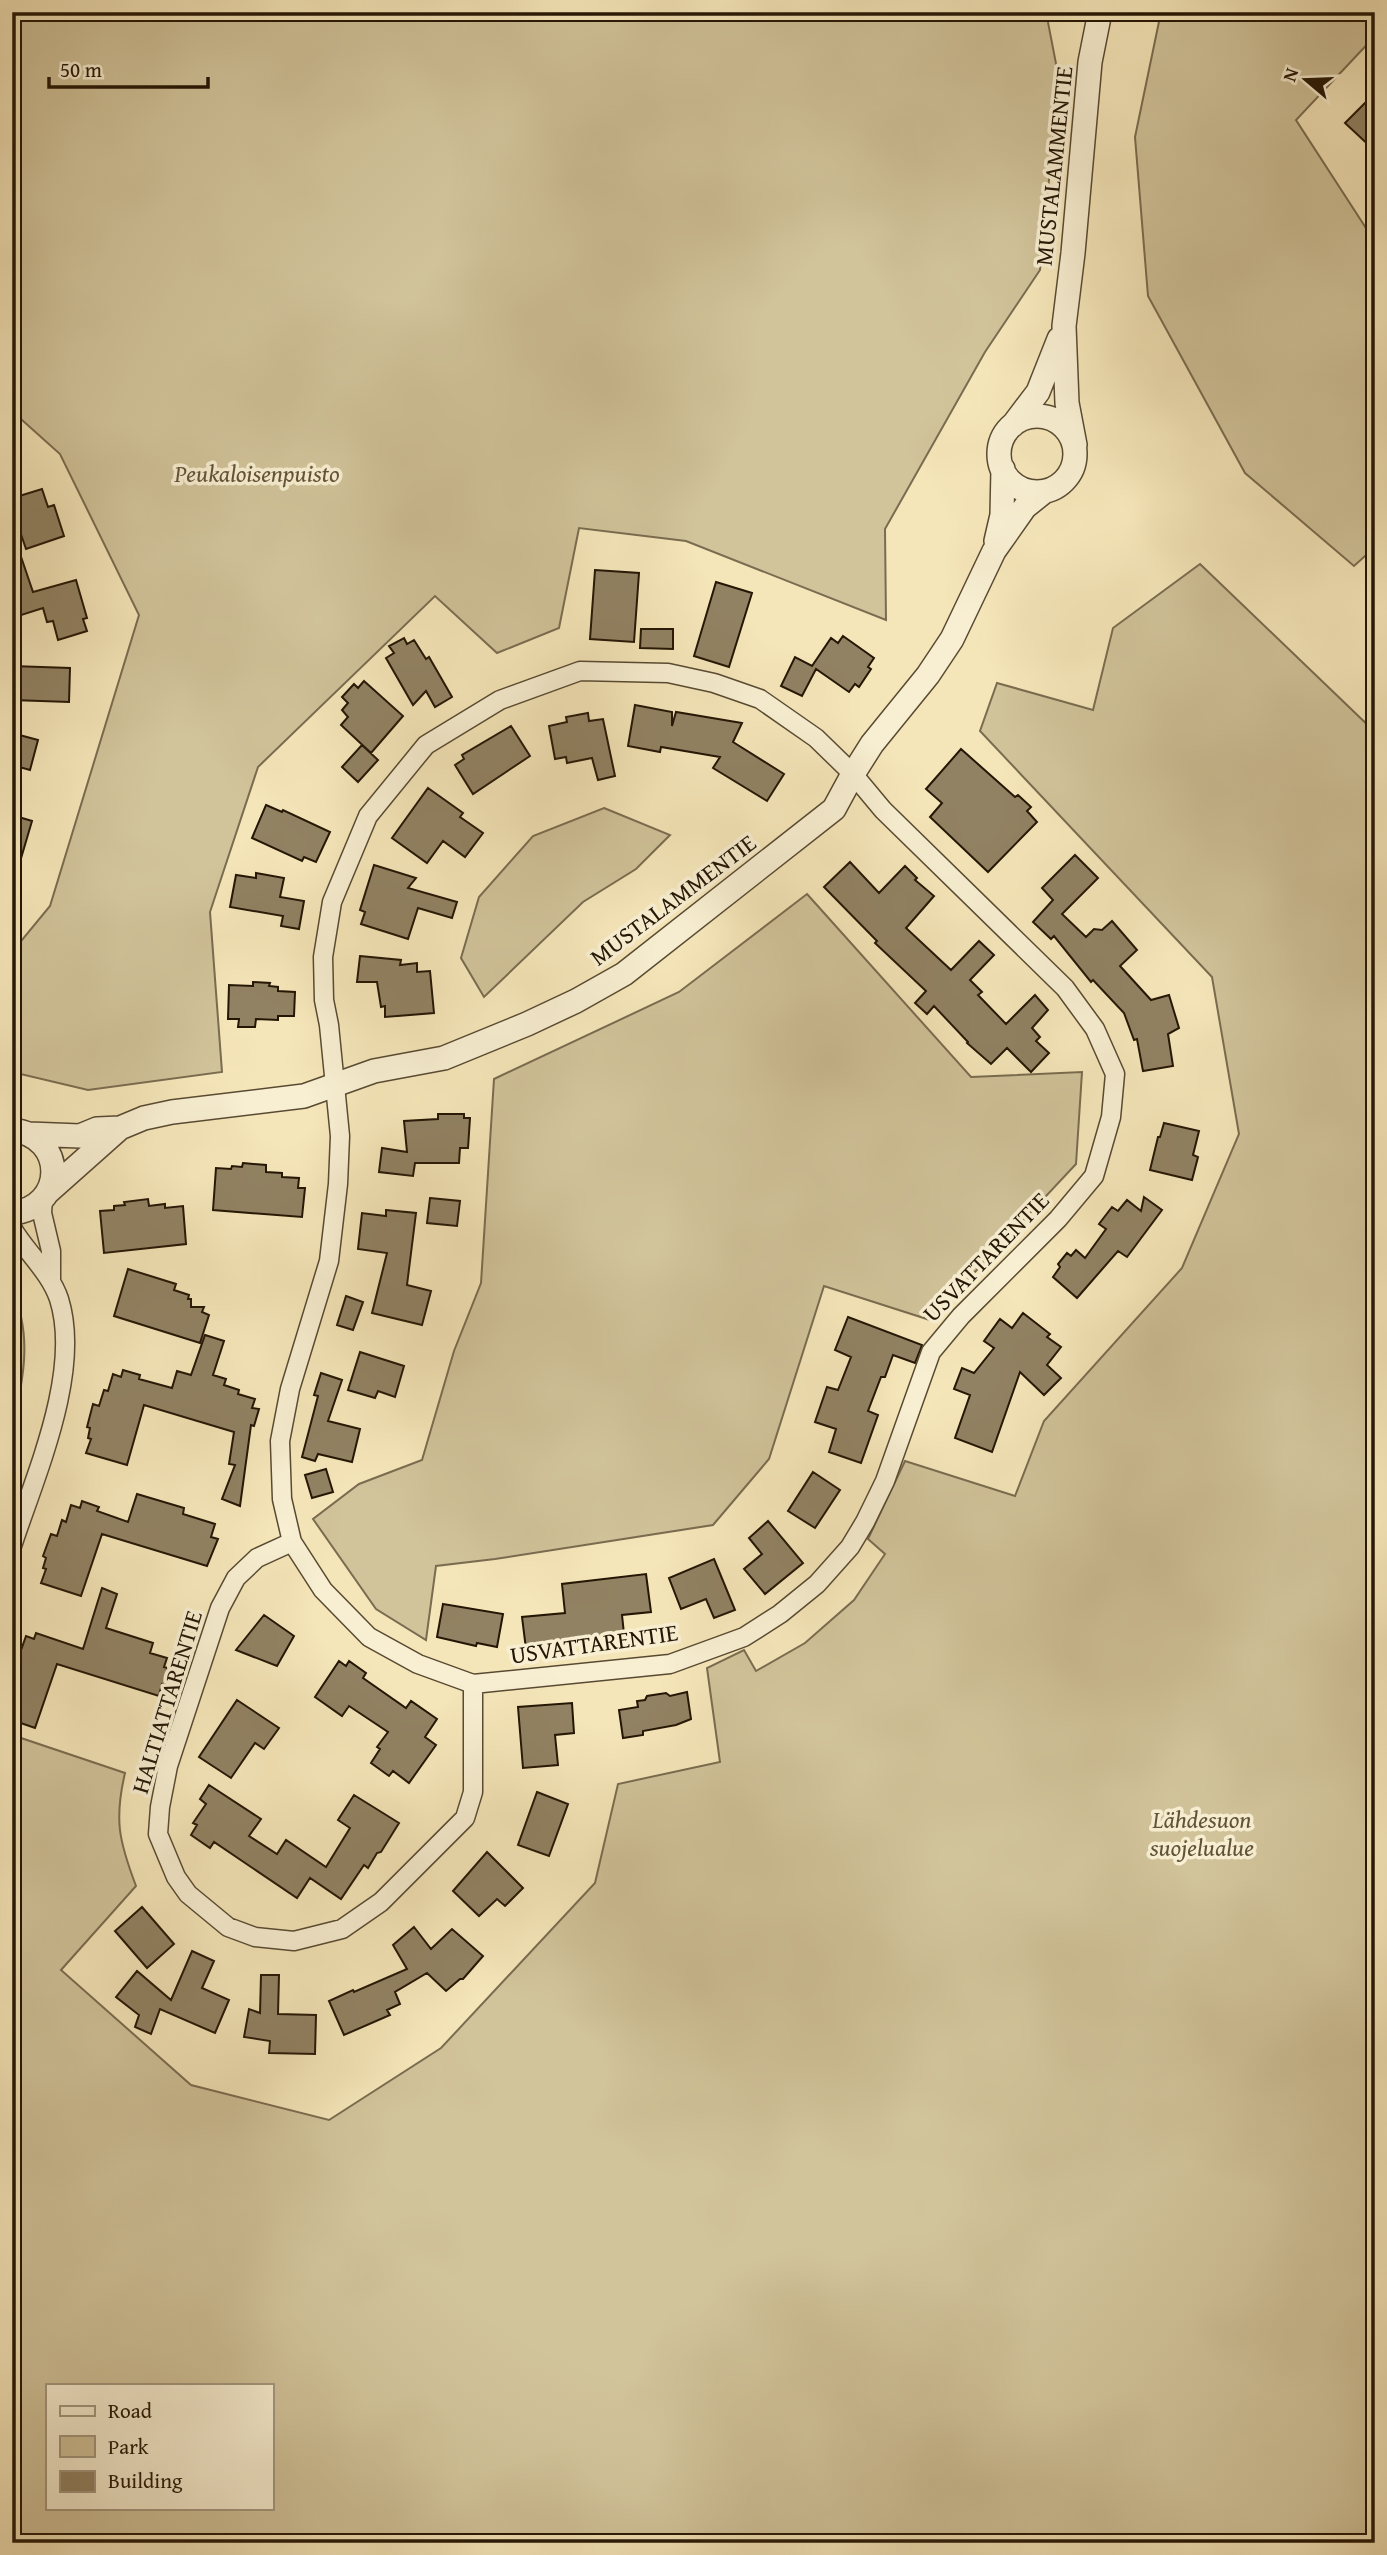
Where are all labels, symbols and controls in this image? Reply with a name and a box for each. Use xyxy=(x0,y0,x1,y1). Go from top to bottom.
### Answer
scale bar xyxy=(49,46,208,90)
north arrow xyxy=(1272,46,1342,116)
text: 50 m xyxy=(60,54,102,85)
text: N xyxy=(1275,64,1305,85)
street label: MUSTALAMMENTIE xyxy=(1026,65,1081,267)
park label: Peukaloisenpuisto xyxy=(174,456,339,491)
street label: MUSTALAMMENTIE xyxy=(582,825,763,974)
street label: USVATTARENTIE xyxy=(914,1184,1057,1330)
street label: HALTIATTARENTIE xyxy=(122,1606,211,1798)
street label: USVATTARENTIE xyxy=(508,1614,680,1673)
park label: Lähdesuon suojelualue xyxy=(1149,1802,1254,1865)
legend xyxy=(46,2384,273,2510)
text: Road xyxy=(108,2395,153,2426)
text: Park xyxy=(108,2431,149,2462)
text: Building xyxy=(108,2465,183,2496)

